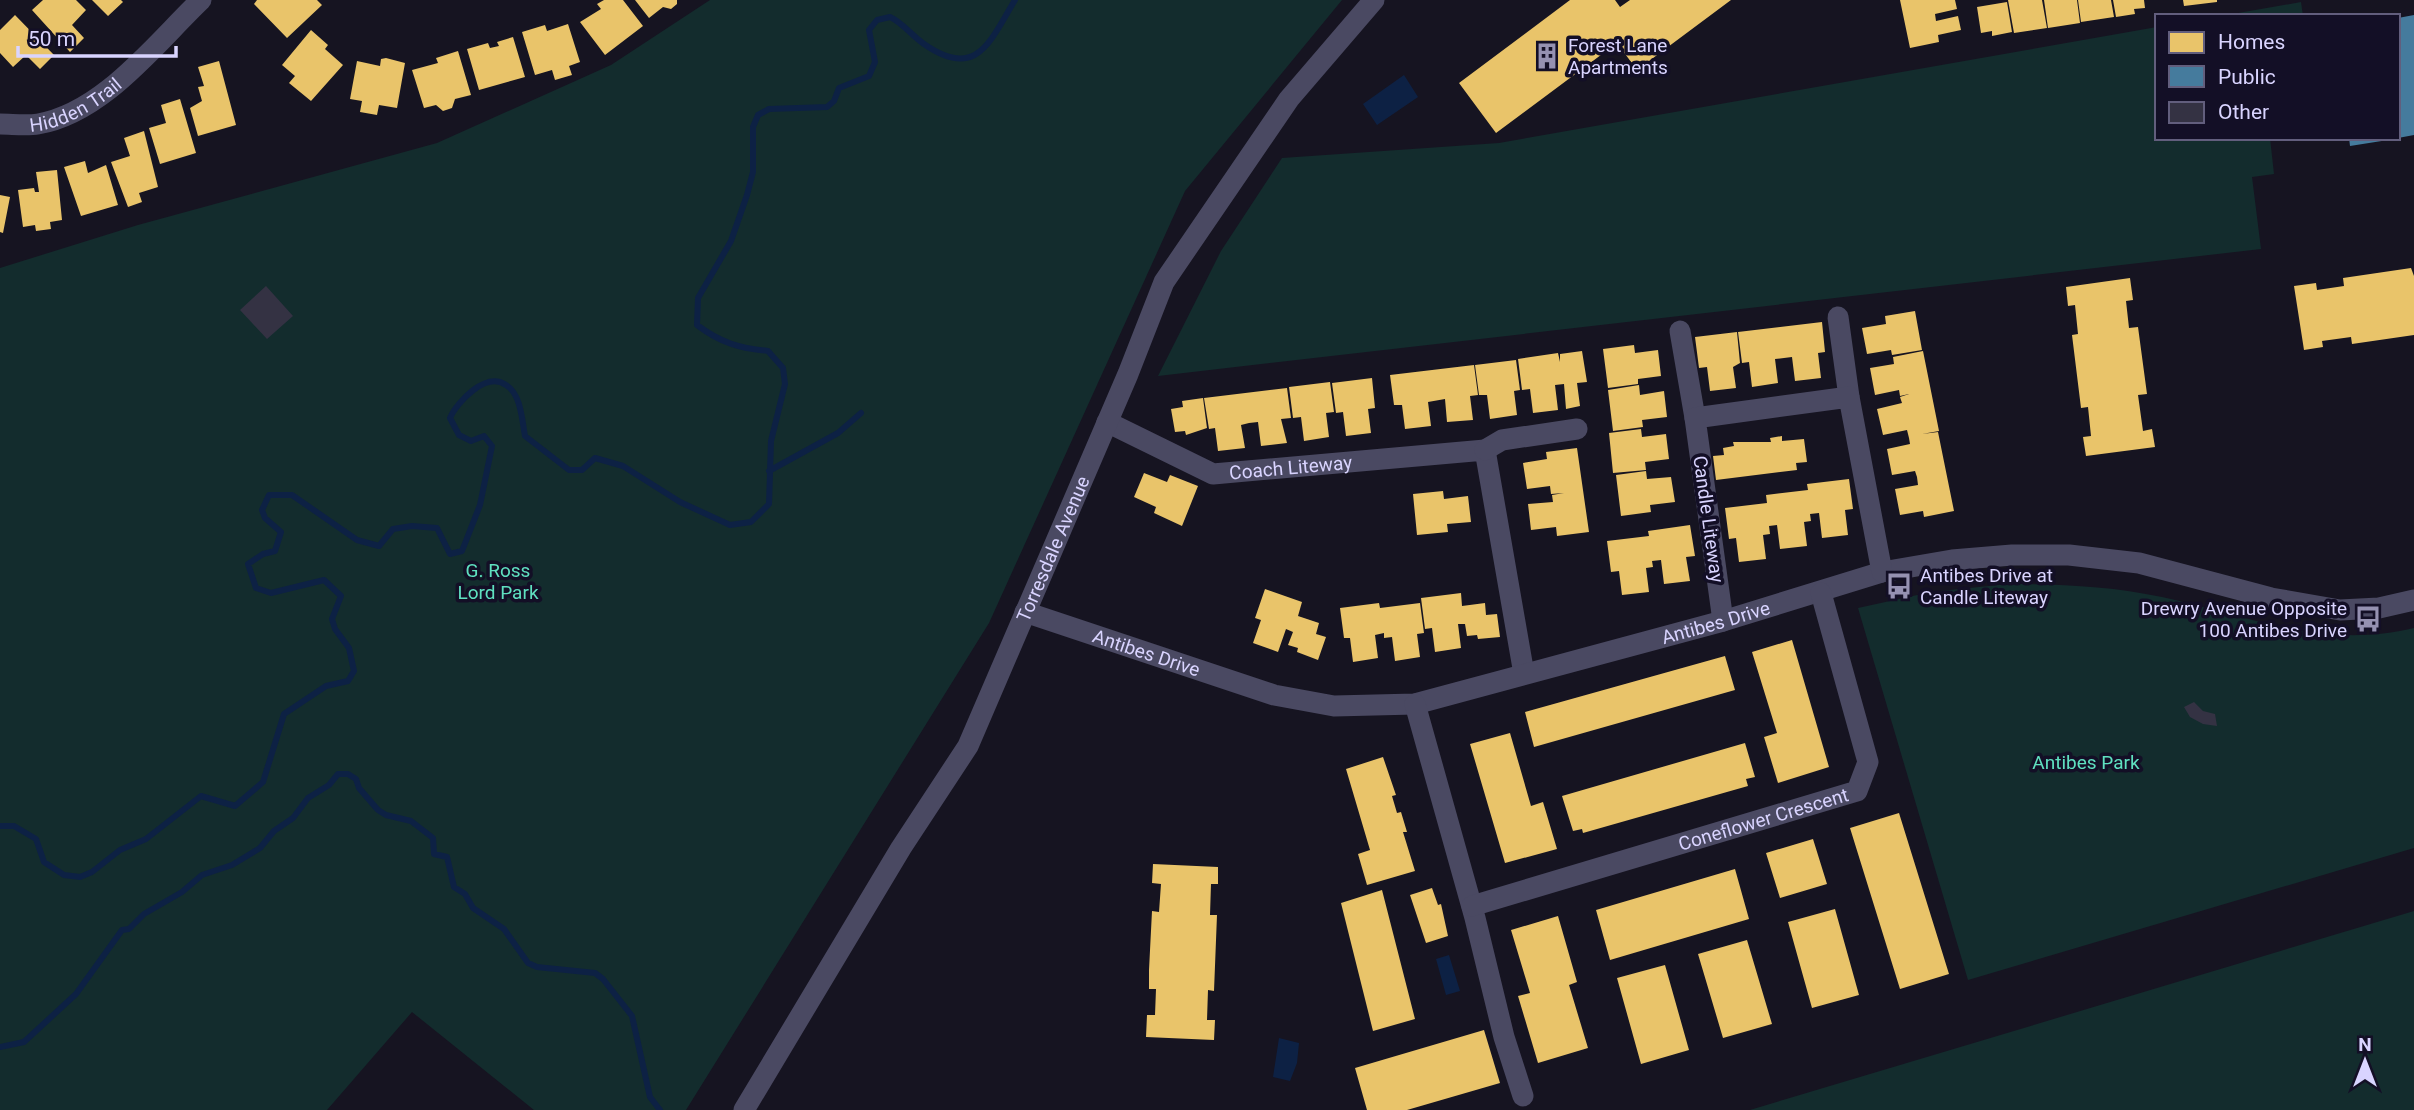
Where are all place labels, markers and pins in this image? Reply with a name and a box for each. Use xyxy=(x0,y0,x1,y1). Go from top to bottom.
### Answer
place label: Forest Lane Apartments xyxy=(1568,34,1668,79)
building icon: Forest Lane Apartments xyxy=(1532,41,1562,71)
place label: Antibes Drive at Candle Liteway xyxy=(1920,564,2053,609)
bus stop icon: Antibes Drive at Candle Liteway xyxy=(1884,571,1914,601)
place label: Drewry Avenue Opposite 100 Antibes Drive xyxy=(2141,597,2347,642)
bus stop icon: Drewry Avenue Opposite 100 Antibes Drive xyxy=(2353,604,2383,634)

